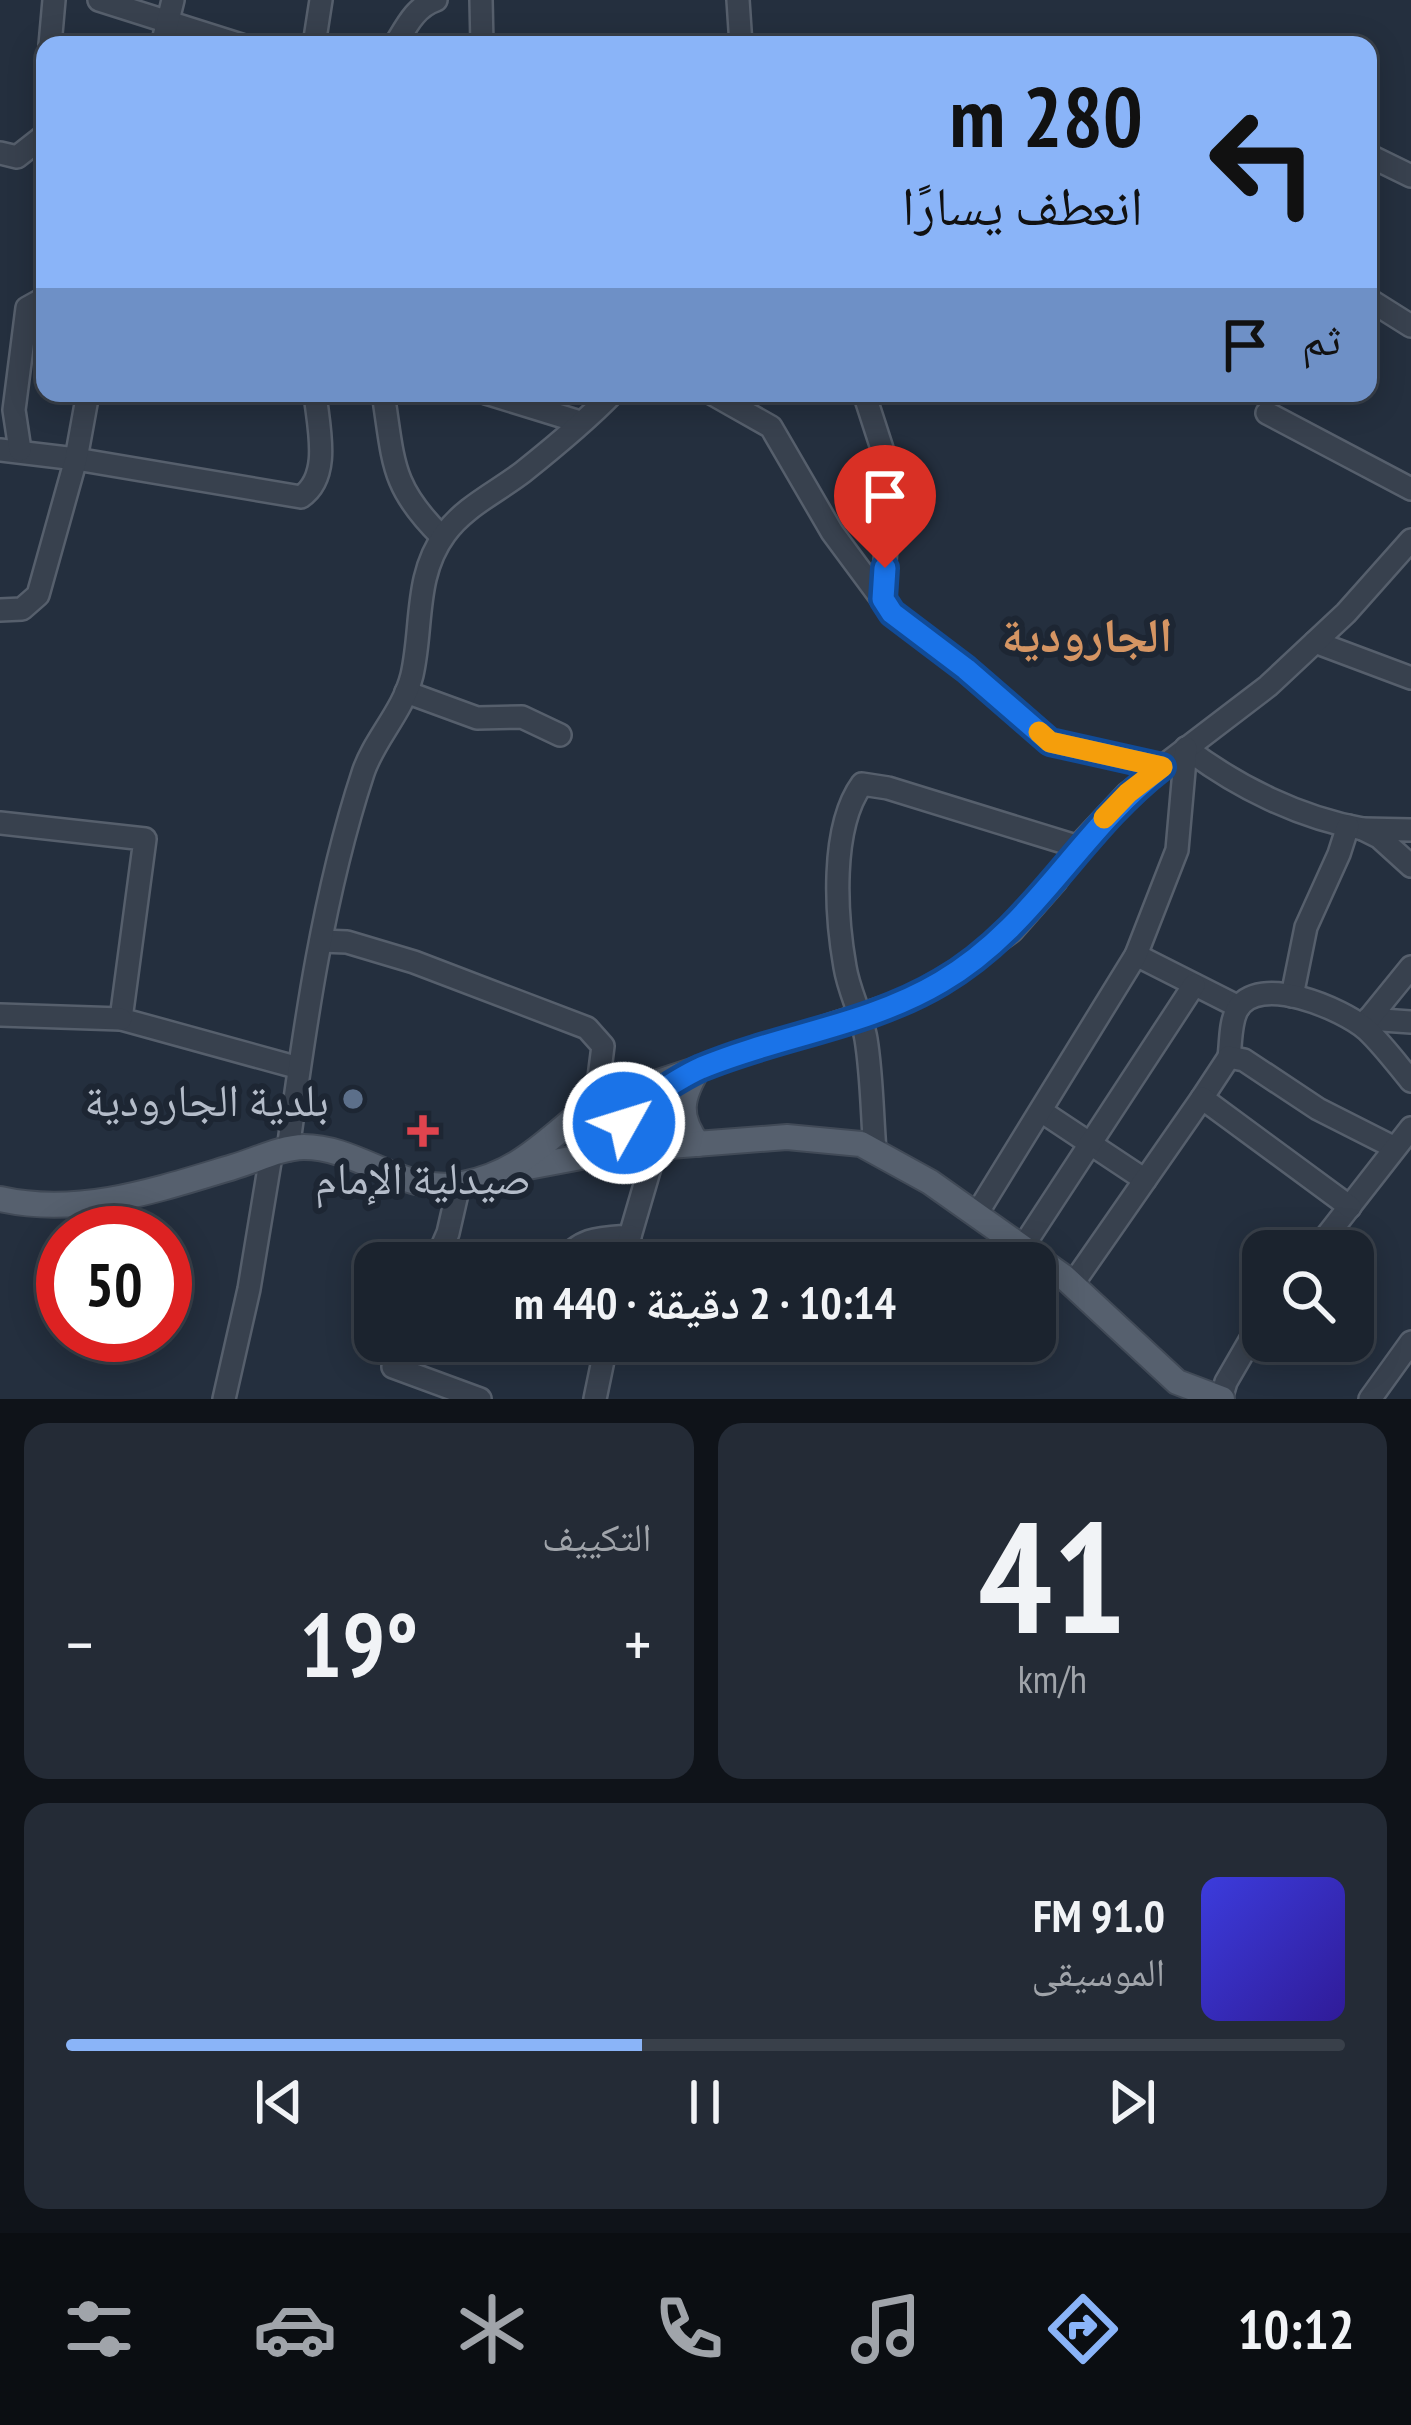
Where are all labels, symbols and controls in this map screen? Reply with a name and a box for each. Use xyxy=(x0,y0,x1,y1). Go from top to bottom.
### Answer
text: 280 m xyxy=(950,61,1143,170)
icon: left xyxy=(1185,84,1341,240)
text: انعطف يسارًا xyxy=(902,170,1143,240)
text: ثم xyxy=(1302,309,1341,367)
icon: arrive xyxy=(1212,312,1278,378)
pin xyxy=(834,445,936,568)
icon: arrive xyxy=(852,463,918,529)
district label: الجارودية xyxy=(1001,603,1173,665)
position arrow xyxy=(561,1060,687,1186)
place label: بلدية الجارودية xyxy=(85,1070,329,1128)
marker: بلدية الجارودية xyxy=(340,1086,366,1112)
marker: صيدلية الإمام xyxy=(410,1118,436,1144)
place label: صيدلية الإمام xyxy=(315,1148,531,1209)
speed limit sign: 50 xyxy=(36,1206,192,1362)
map controls xyxy=(1242,1230,1374,1362)
button: search xyxy=(1242,1230,1374,1362)
text: 10:14 · 2 دقيقة · 440 m xyxy=(514,1273,896,1331)
text: 41 xyxy=(978,1474,1127,1676)
text: التكييف xyxy=(542,1511,652,1562)
text: 19° xyxy=(299,1585,418,1702)
text: − xyxy=(66,1601,93,1686)
text: + xyxy=(624,1601,652,1686)
text: km/h xyxy=(1018,1653,1087,1704)
text: 91.0 FM xyxy=(1033,1886,1165,1944)
text: الموسيقى xyxy=(1032,1946,1165,1997)
icon: previous xyxy=(246,2069,312,2135)
icon: pause xyxy=(672,2069,738,2135)
icon: next xyxy=(1099,2069,1165,2135)
icon: filters xyxy=(57,2287,141,2371)
icon: car xyxy=(253,2287,337,2371)
icon: climate xyxy=(450,2287,534,2371)
icon: phone xyxy=(647,2287,731,2371)
icon: music xyxy=(844,2287,928,2371)
icon: directions xyxy=(1041,2287,1125,2371)
text: 10:12 xyxy=(1238,2294,1355,2364)

